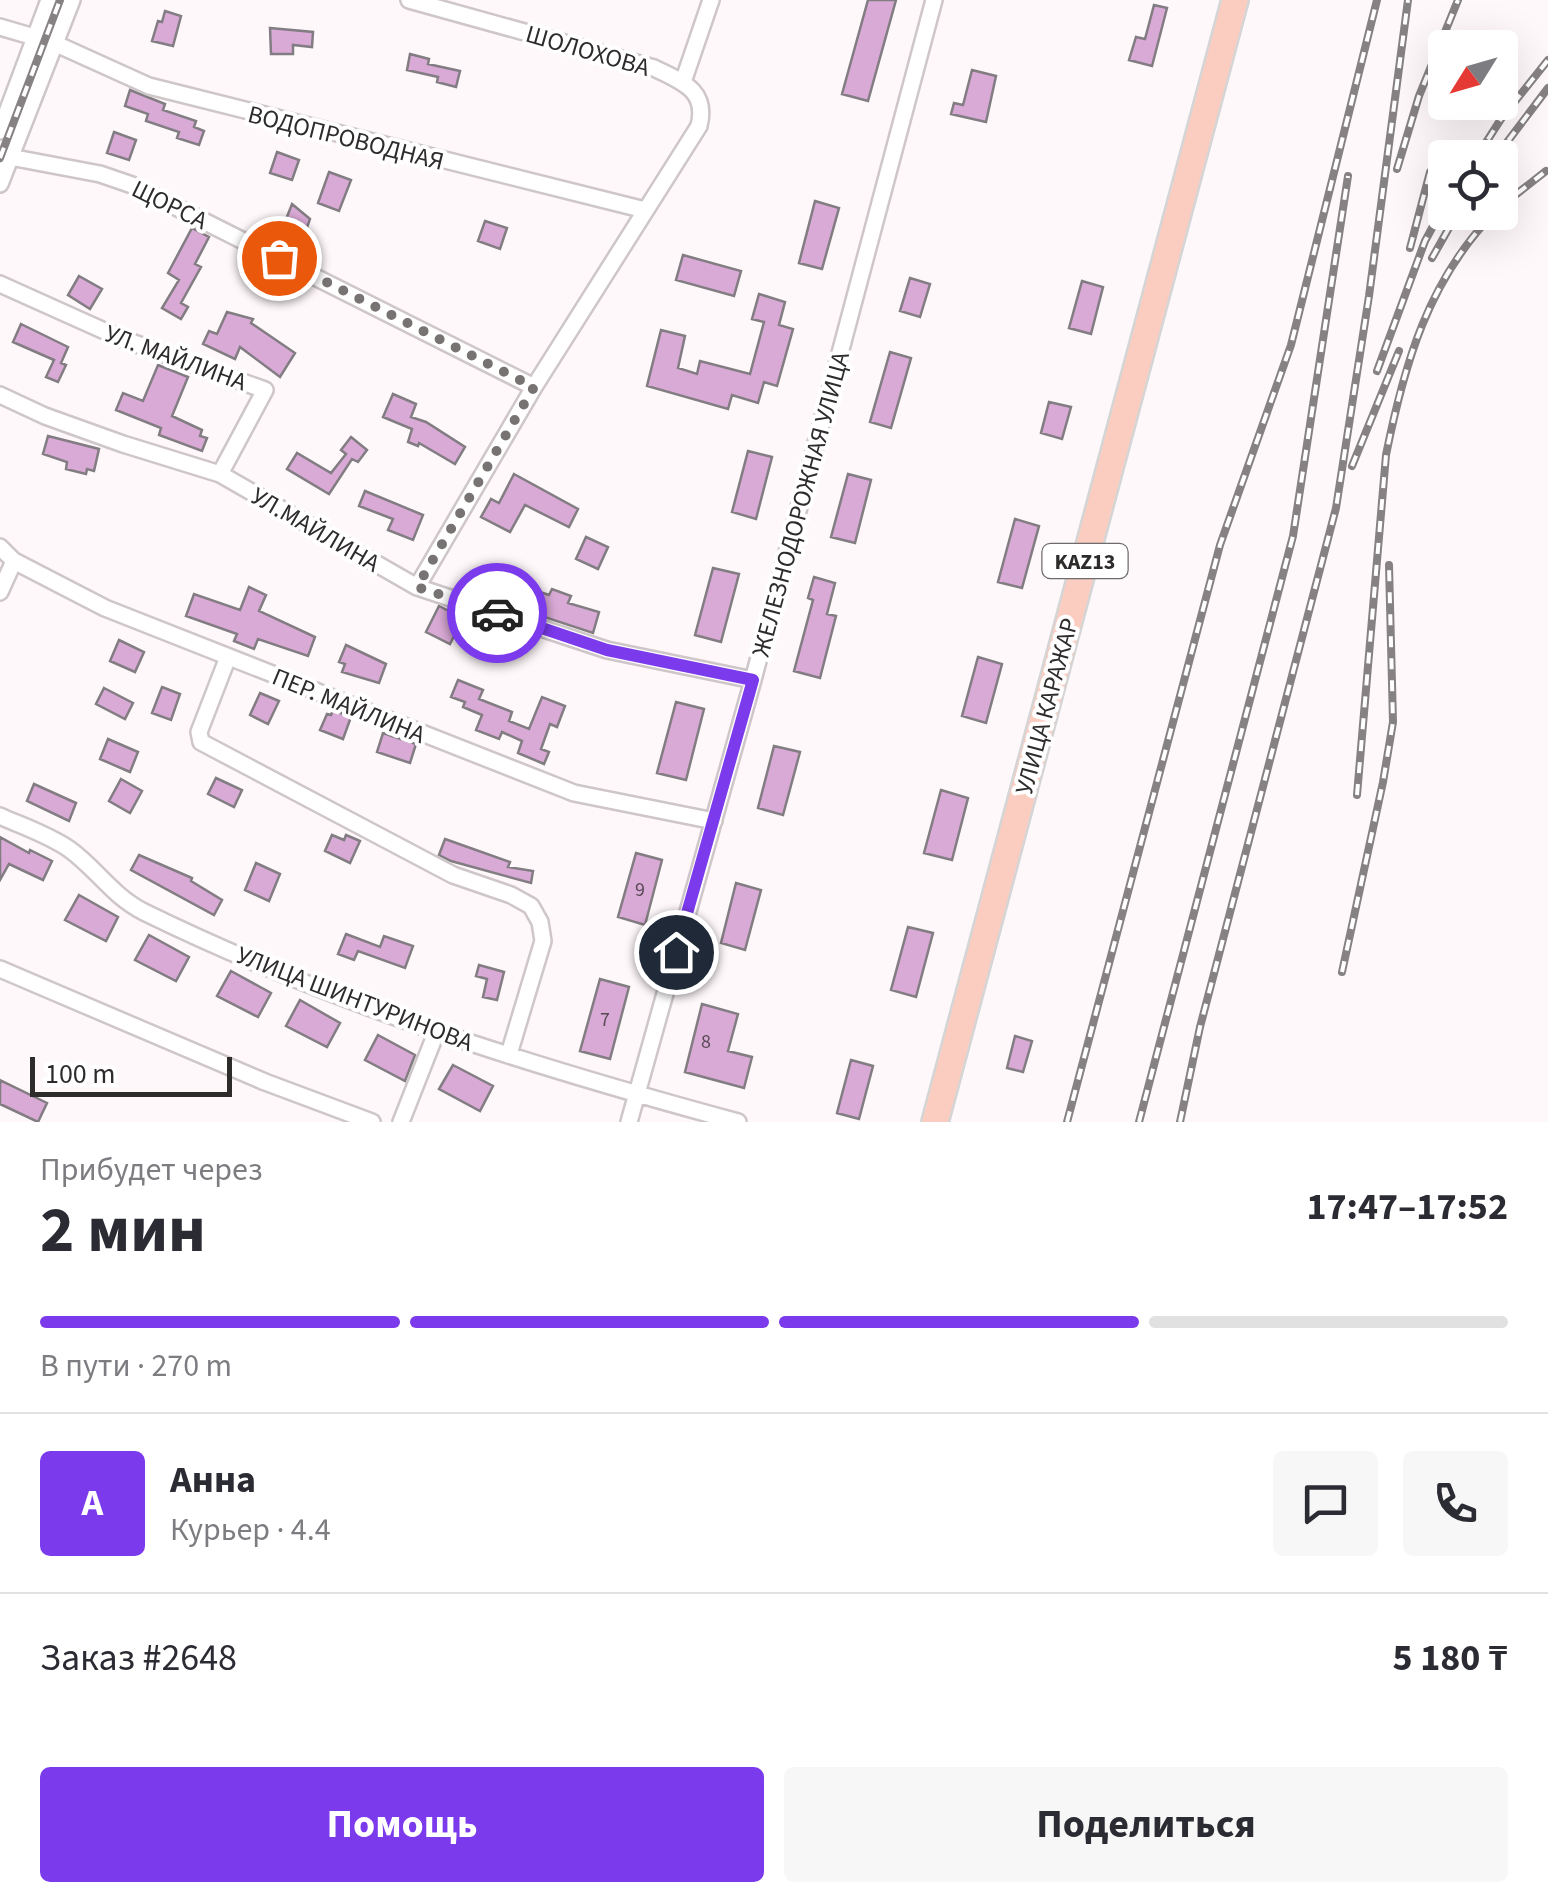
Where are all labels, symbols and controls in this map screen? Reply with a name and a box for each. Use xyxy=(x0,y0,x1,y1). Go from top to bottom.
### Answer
street label: ШОЛОХОВА xyxy=(522,16,654,86)
north arrow xyxy=(1428,30,1518,120)
map controls xyxy=(1428,30,1518,230)
street label: ВОДОПРОВОДНАЯ xyxy=(244,96,448,180)
button: locate xyxy=(1428,140,1518,230)
street label: ЩОРСА xyxy=(126,171,214,239)
pin xyxy=(237,216,322,301)
icon: bag xyxy=(252,231,307,286)
street label: УЛ. МАЙЛИНА xyxy=(100,316,252,400)
street label: ЖЕЛЕЗНОДОРОЖНАЯ УЛИЦА xyxy=(743,347,859,661)
street label: УЛ.МАЙЛИНА xyxy=(244,478,387,582)
road number: KAZ13 xyxy=(1042,544,1128,578)
courier xyxy=(447,563,547,663)
icon: car xyxy=(470,586,525,641)
street label: УЛИЦА КАРАЖАР xyxy=(1006,614,1088,798)
street label: ПЕР. МАЙЛИНА xyxy=(267,659,431,753)
house number: 9 xyxy=(635,876,645,904)
pin xyxy=(634,910,719,995)
icon: home xyxy=(649,925,704,980)
street label: УЛИЦА ШИНТУРИНОВА xyxy=(231,937,479,1061)
house number: 7 xyxy=(600,1006,610,1034)
house number: 8 xyxy=(701,1028,711,1056)
scale bar xyxy=(30,1052,232,1096)
text: 100 m xyxy=(45,1054,116,1094)
text: Прибудет через xyxy=(40,1147,263,1193)
text: 17:47–17:52 xyxy=(1306,1180,1508,1234)
text: 2 мин xyxy=(40,1184,206,1277)
text: В пути · 270 m xyxy=(40,1343,232,1389)
button: chat xyxy=(1273,1451,1378,1556)
button: phone xyxy=(1403,1451,1508,1556)
text: Анна xyxy=(170,1453,256,1507)
text: А xyxy=(82,1476,103,1530)
text: Курьер · 4.4 xyxy=(170,1507,331,1553)
text: Заказ #2648 xyxy=(40,1631,237,1685)
text: 5 180 ₸ xyxy=(1392,1631,1508,1685)
button: Помощь xyxy=(40,1767,764,1882)
button: Поделиться xyxy=(784,1767,1508,1882)

